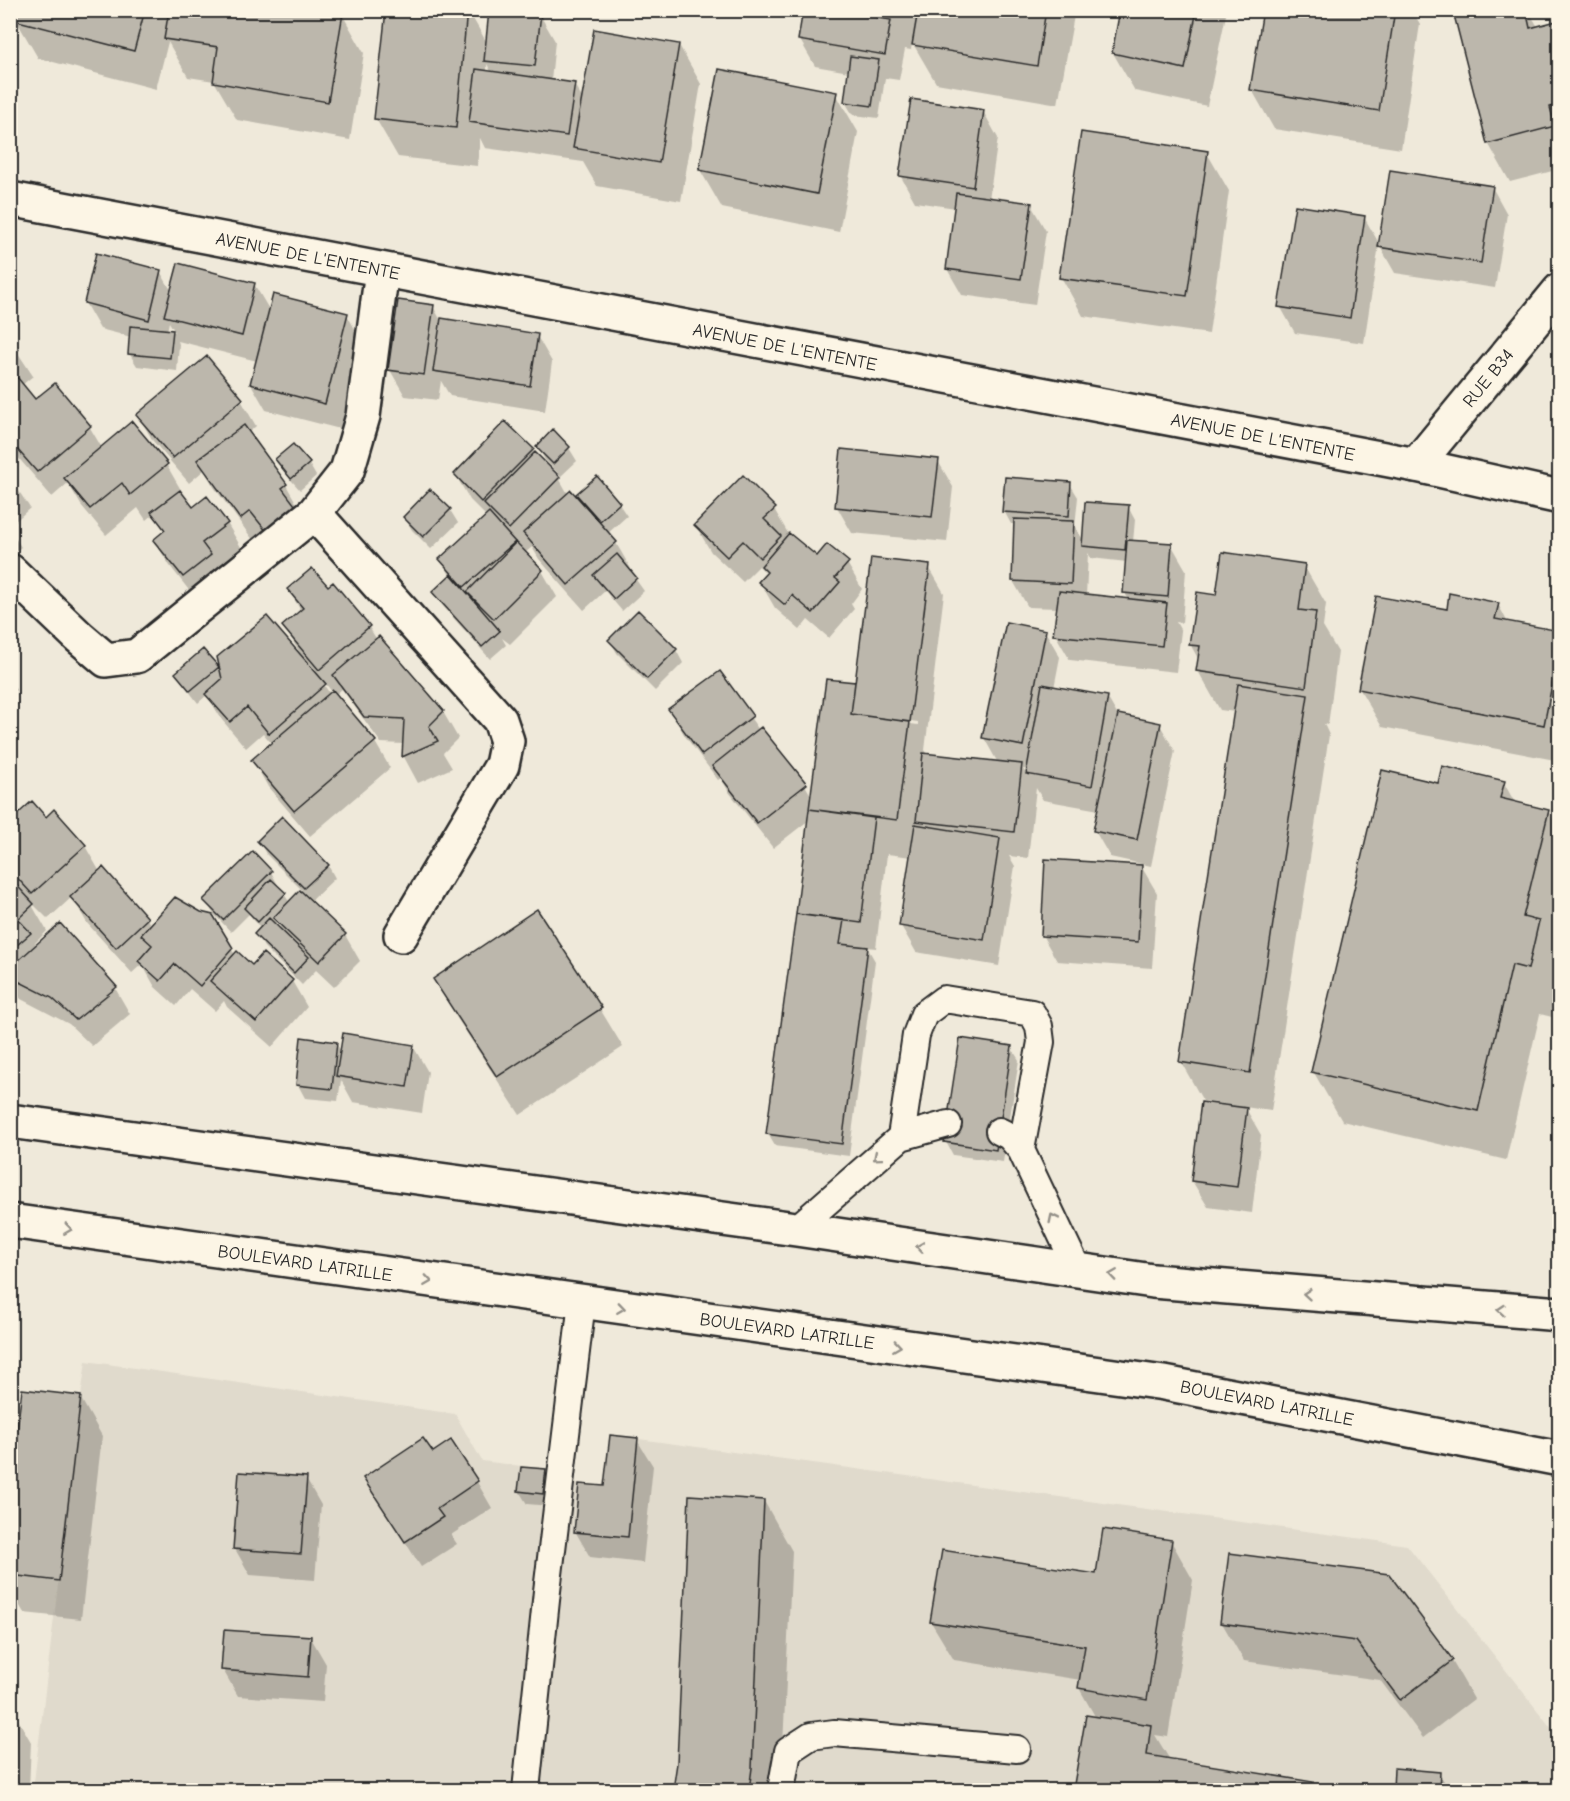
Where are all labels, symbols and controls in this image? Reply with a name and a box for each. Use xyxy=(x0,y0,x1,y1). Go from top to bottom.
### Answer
street label: AVENUE DE L'ENTENTE xyxy=(214,228,402,285)
street label: AVENUE DE L'ENTENTE xyxy=(691,319,879,376)
street label: RUE B34 xyxy=(1459,345,1518,412)
street label: AVENUE DE L'ENTENTE xyxy=(1169,409,1357,466)
one-way arrow xyxy=(873,1149,884,1160)
one-way arrow xyxy=(1048,1213,1060,1224)
one-way arrow xyxy=(64,1223,73,1235)
street label: BOULEVARD LATRILLE xyxy=(216,1241,394,1286)
one-way arrow xyxy=(915,1242,924,1254)
one-way arrow xyxy=(1108,1270,1117,1282)
one-way arrow xyxy=(423,1274,432,1286)
one-way arrow xyxy=(1302,1287,1311,1300)
one-way arrow xyxy=(616,1301,625,1313)
one-way arrow xyxy=(1497,1304,1506,1317)
street label: BOULEVARD LATRILLE xyxy=(698,1309,876,1354)
one-way arrow xyxy=(893,1340,902,1352)
street label: BOULEVARD LATRILLE xyxy=(1178,1376,1356,1431)

